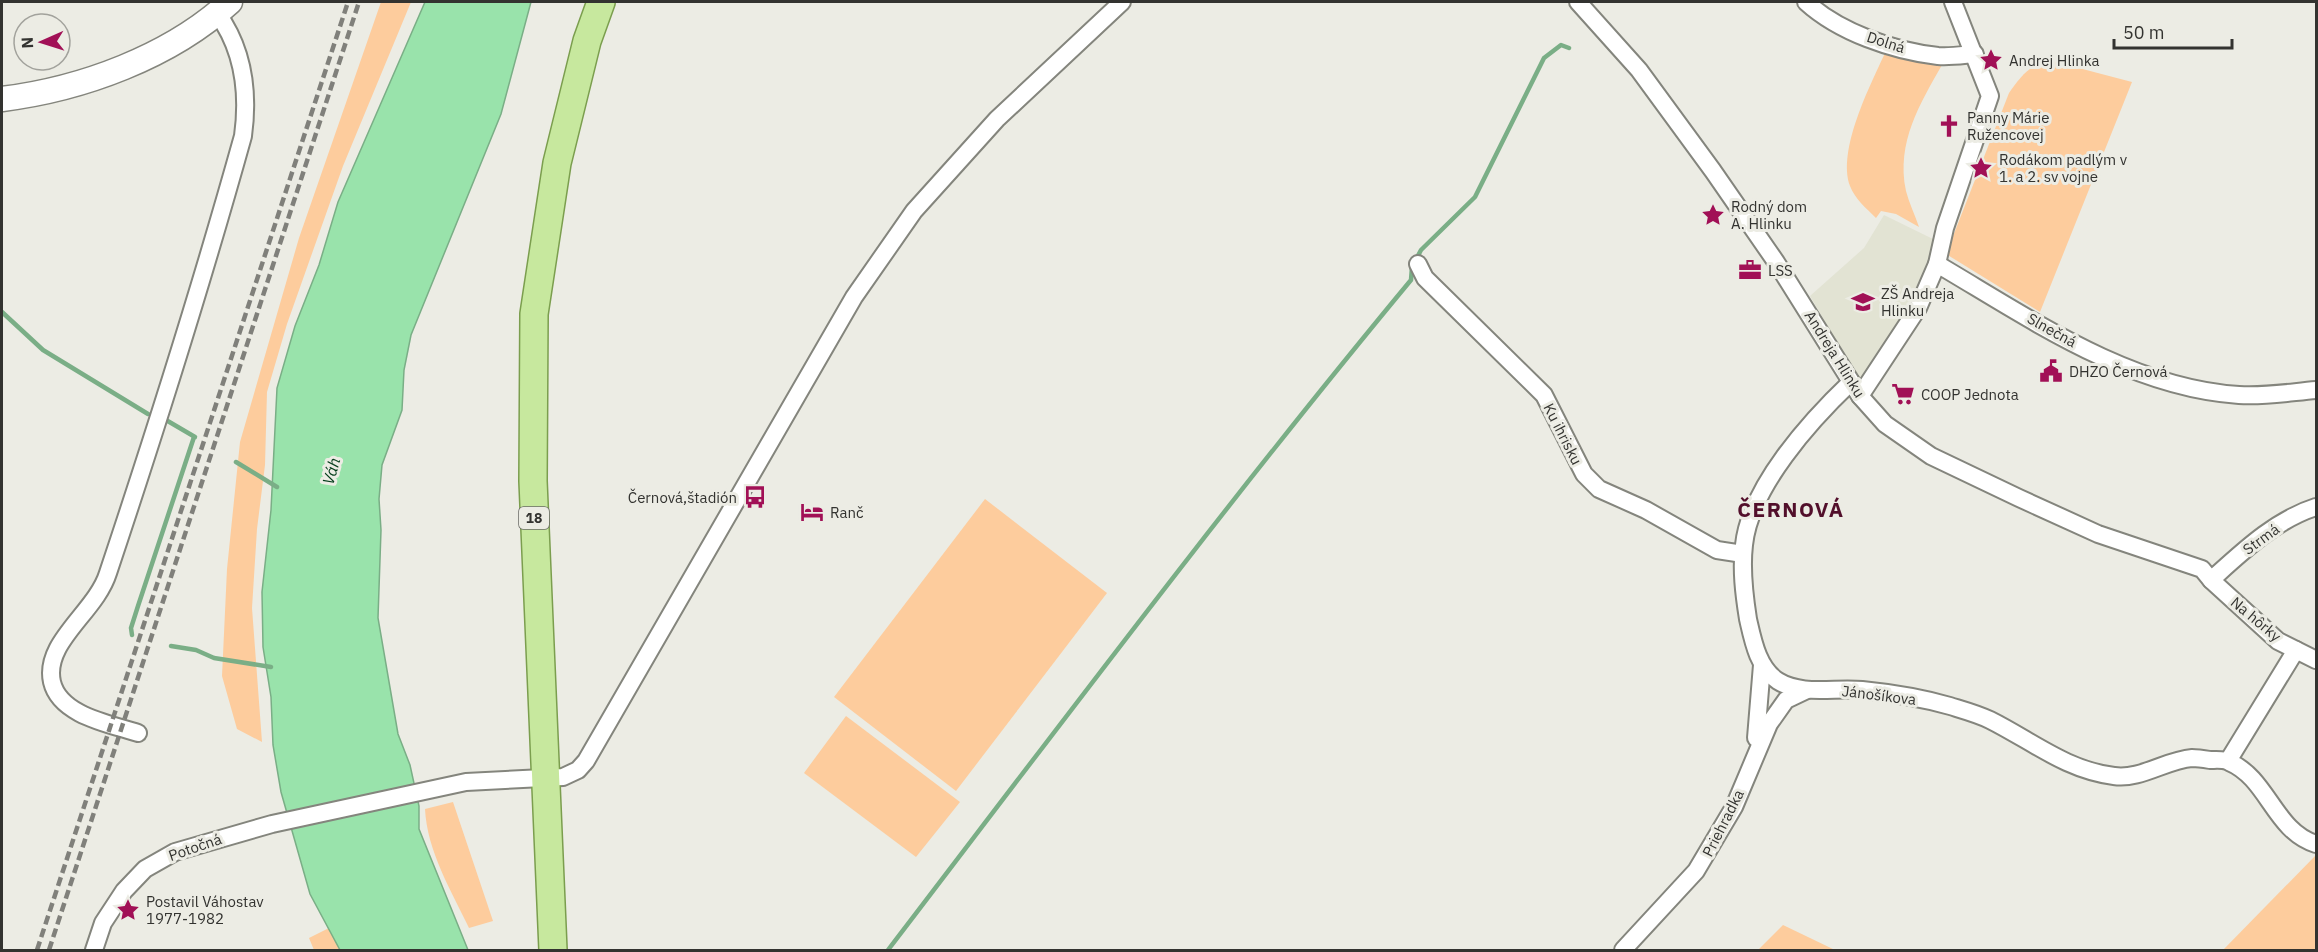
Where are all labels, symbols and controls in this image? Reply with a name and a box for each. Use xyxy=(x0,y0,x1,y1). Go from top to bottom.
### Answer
north arrow xyxy=(12,12,72,72)
scale bar xyxy=(2114,12,2232,50)
text: 50 m xyxy=(2123,21,2165,44)
street label: Dolná xyxy=(1864,27,1908,57)
text: N xyxy=(17,36,37,49)
place icon: Andrej Hlinka xyxy=(1978,47,2004,73)
place label: Andrej Hlinka xyxy=(2009,51,2100,70)
place label: Panny Márie Ružencovej xyxy=(1967,108,2050,144)
church icon: Panny Márie Ružencovej xyxy=(1936,113,1962,139)
place label: Rodákom padlým v 1. a 2. sv vojne xyxy=(1999,150,2128,186)
place icon: Rodákom padlým v 1. a 2. sv vojne xyxy=(1968,155,1994,181)
place label: Rodný dom A. Hlinku xyxy=(1731,197,1807,233)
place icon: Rodný dom A. Hlinku xyxy=(1700,202,1726,228)
office icon: LSS xyxy=(1737,257,1763,283)
place label: LSS xyxy=(1768,261,1793,280)
place label: ZŠ Andreja Hlinku xyxy=(1881,284,1954,320)
school or university icon: ZŠ Andreja Hlinku xyxy=(1850,289,1876,315)
street label: Andreja Hlinku xyxy=(1801,307,1869,401)
street label: Slnečná xyxy=(2024,309,2080,351)
public building icon: DHZO Černová xyxy=(2038,358,2064,384)
place label: DHZO Černová xyxy=(2069,362,2167,381)
supermarket icon: COOP Jednota xyxy=(1890,381,1916,407)
place label: COOP Jednota xyxy=(1921,385,2019,404)
street label: Ku ihrisku xyxy=(1539,400,1587,468)
water label: Váh xyxy=(318,455,344,487)
bus stop icon: Černová,štadión xyxy=(742,484,768,510)
place label: Černová,štadión xyxy=(628,488,737,507)
district label: ČERNOVÁ xyxy=(1737,495,1845,523)
hotel icon: Ranč xyxy=(799,499,825,525)
place label: Ranč xyxy=(830,503,864,522)
road number: 18 xyxy=(519,507,549,529)
street label: Strmá xyxy=(2239,519,2283,559)
street label: Na hôrky xyxy=(2227,592,2285,646)
street label: Jánošíkova xyxy=(1841,681,1917,709)
street label: Priehradka xyxy=(1698,786,1748,860)
street label: Potočná xyxy=(166,829,224,865)
place label: Postavil Váhostav 1977-1982 xyxy=(146,892,264,928)
place icon: Postavil Váhostav 1977-1982 xyxy=(115,897,141,923)

